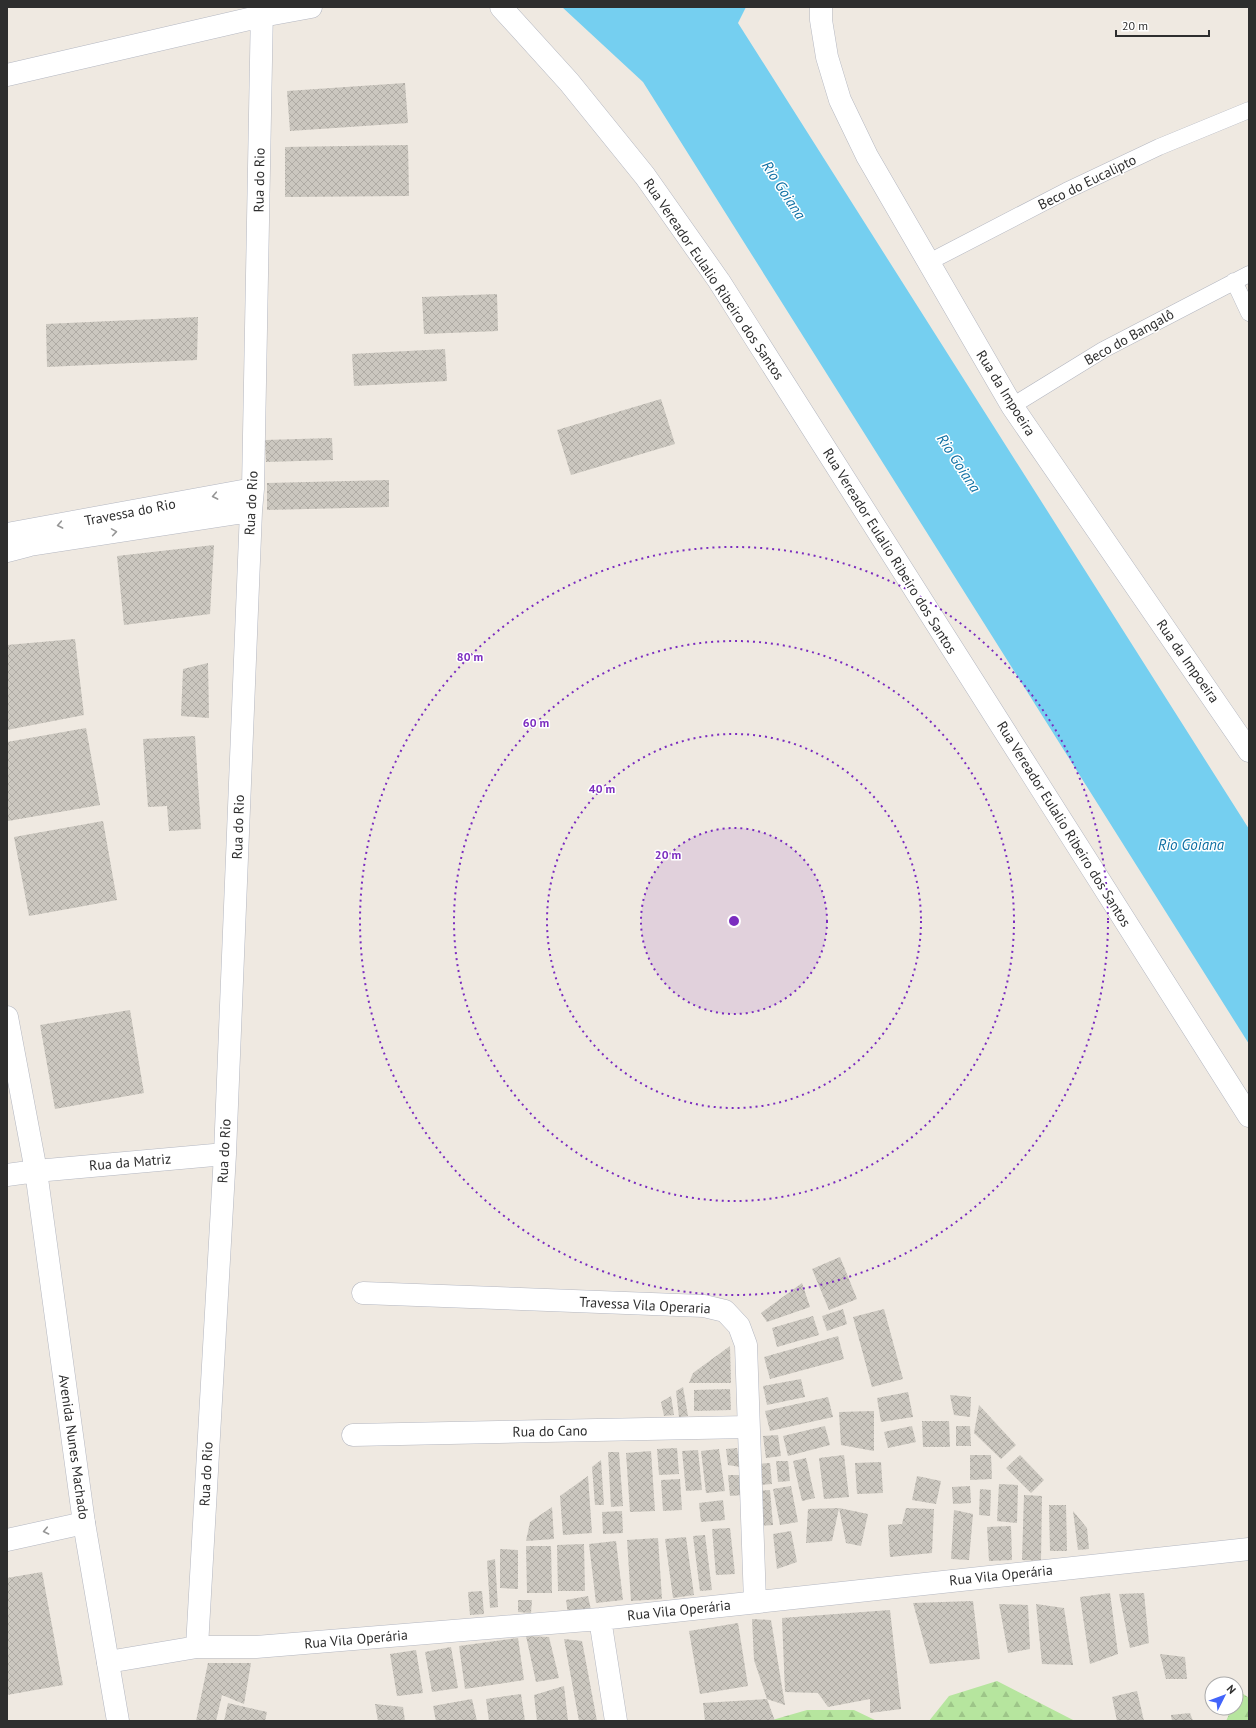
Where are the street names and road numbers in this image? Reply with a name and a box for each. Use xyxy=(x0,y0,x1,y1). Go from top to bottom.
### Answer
street label: Rua do Rio xyxy=(249,147,269,213)
street label: Beco do Eucalipto xyxy=(1035,150,1139,214)
street label: Rua Vereador Eulalio Ribeiro dos Santos xyxy=(640,175,788,383)
street label: Beco do Bangalô xyxy=(1081,305,1177,369)
street label: Rua da Impoeira xyxy=(972,347,1040,439)
street label: Rua Vereador Eulalio Ribeiro dos Santos xyxy=(819,445,961,657)
street label: Rua do Rio xyxy=(240,470,262,536)
street label: Travessa do Rio xyxy=(83,494,177,530)
street label: Rua da Impoeira xyxy=(1153,616,1223,706)
street label: Rua Vereador Eulalio Ribeiro dos Santos xyxy=(993,718,1135,930)
street label: Rua do Rio xyxy=(228,794,248,860)
street label: Rua do Rio xyxy=(213,1118,235,1184)
street label: Rua da Matriz xyxy=(88,1149,172,1175)
street label: Travessa Vila Operaria xyxy=(579,1293,711,1317)
street label: Avenida Nunes Machado xyxy=(55,1373,93,1521)
street label: Rua do Cano xyxy=(512,1421,588,1441)
street label: Rua do Rio xyxy=(195,1441,217,1507)
street label: Rua Vila Operária xyxy=(948,1561,1054,1589)
street label: Rua Vila Operária xyxy=(626,1596,732,1624)
street label: Rua Vila Operária xyxy=(303,1626,409,1652)

